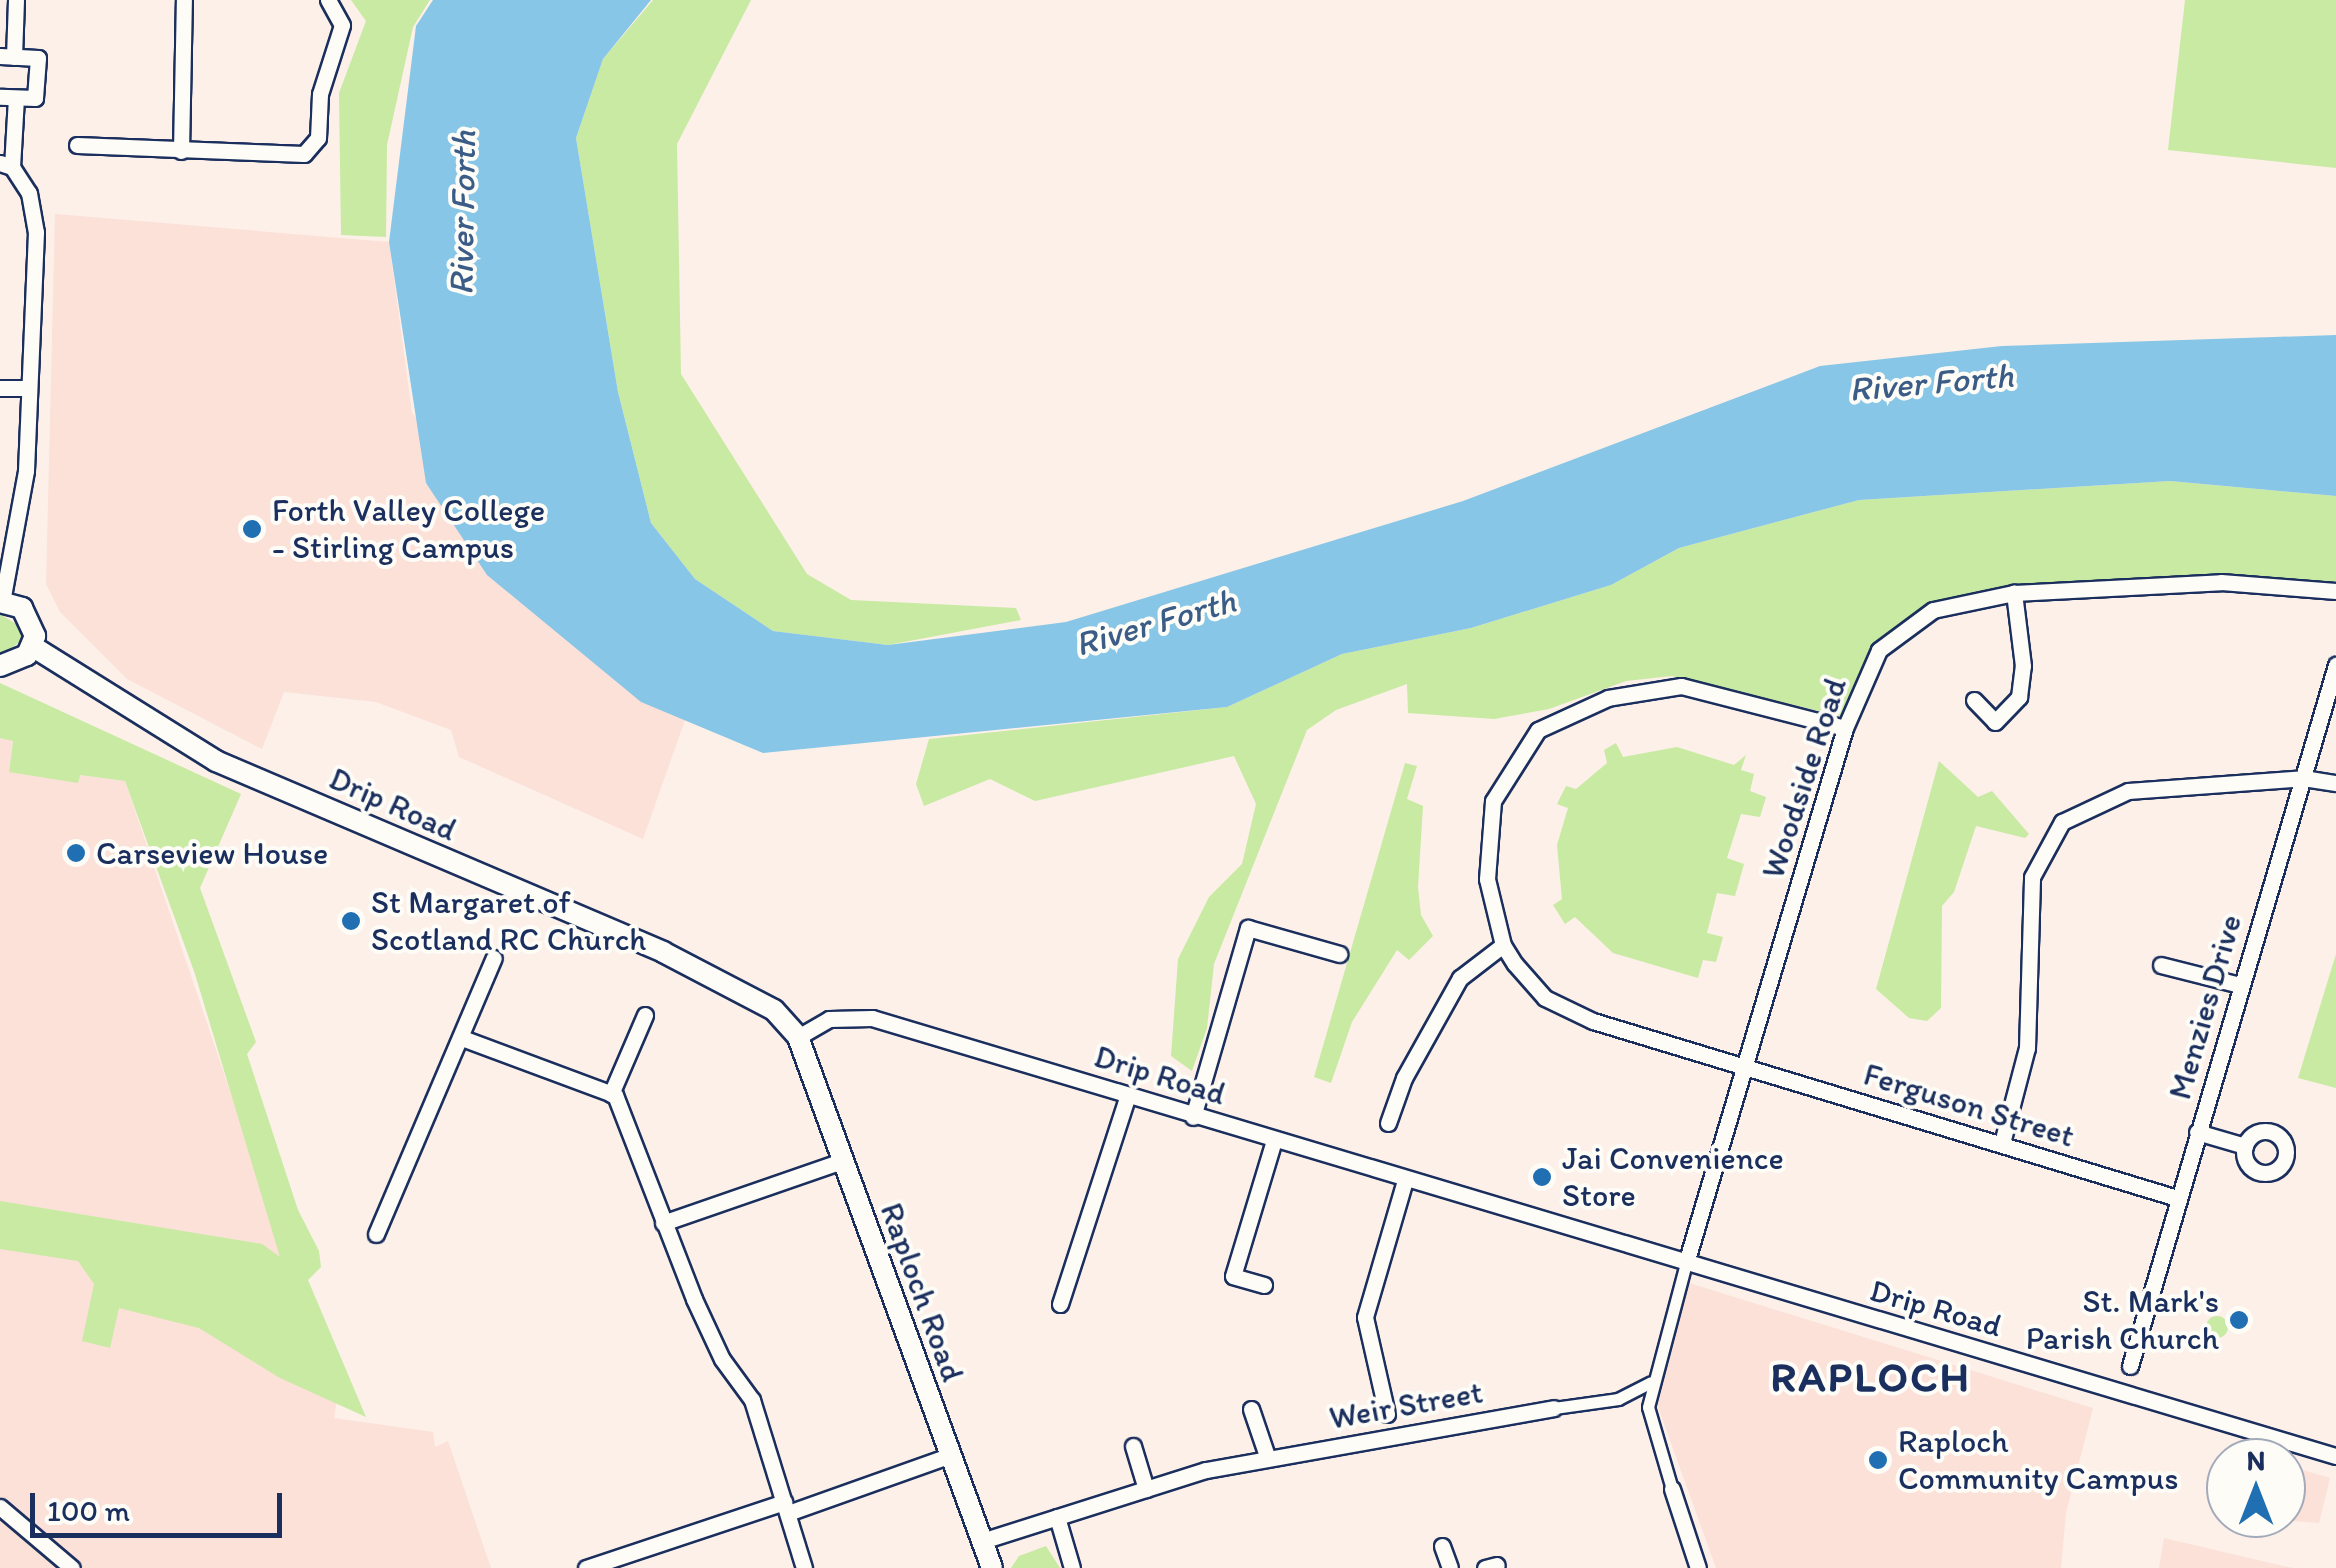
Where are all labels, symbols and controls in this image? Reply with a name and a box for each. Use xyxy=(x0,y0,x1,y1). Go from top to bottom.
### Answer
water label: River Forth xyxy=(440,130,484,296)
water label: River Forth xyxy=(1847,354,2015,410)
place label: Forth Valley College - Stirling Campus xyxy=(272,492,545,567)
marker: Forth Valley College - Stirling Campus xyxy=(241,518,263,540)
water label: River Forth xyxy=(1070,579,1240,665)
street label: Woodside Road xyxy=(1754,673,1854,883)
street label: Drip Road xyxy=(324,759,462,849)
place label: Carseview House xyxy=(96,834,328,872)
marker: Carseview House xyxy=(65,842,87,864)
place label: St Margaret of Scotland RC Church xyxy=(371,884,646,959)
marker: St Margaret of Scotland RC Church xyxy=(340,910,362,932)
street label: Menzies Drive xyxy=(2160,910,2250,1104)
street label: Drip Road xyxy=(1090,1037,1230,1113)
street label: Ferguson Street xyxy=(1859,1055,2079,1155)
place label: Jai Convenience Store xyxy=(1562,1140,1783,1215)
marker: Jai Convenience Store xyxy=(1531,1166,1553,1188)
street label: Raploch Road xyxy=(872,1198,972,1386)
street label: Drip Road xyxy=(1866,1271,2006,1345)
place label: St. Mark's Parish Church xyxy=(2026,1283,2219,1358)
marker: St. Mark's Parish Church xyxy=(2228,1309,2250,1331)
district label: RAPLOCH xyxy=(1770,1352,1972,1402)
street label: Weir Street xyxy=(1327,1373,1485,1437)
place label: Raploch Community Campus xyxy=(1898,1423,2177,1498)
north arrow xyxy=(2206,1438,2306,1538)
text: N xyxy=(2247,1443,2265,1477)
marker: Raploch Community Campus xyxy=(1867,1449,1889,1471)
scale bar xyxy=(35,1473,288,1535)
text: 100 m xyxy=(47,1492,130,1529)

